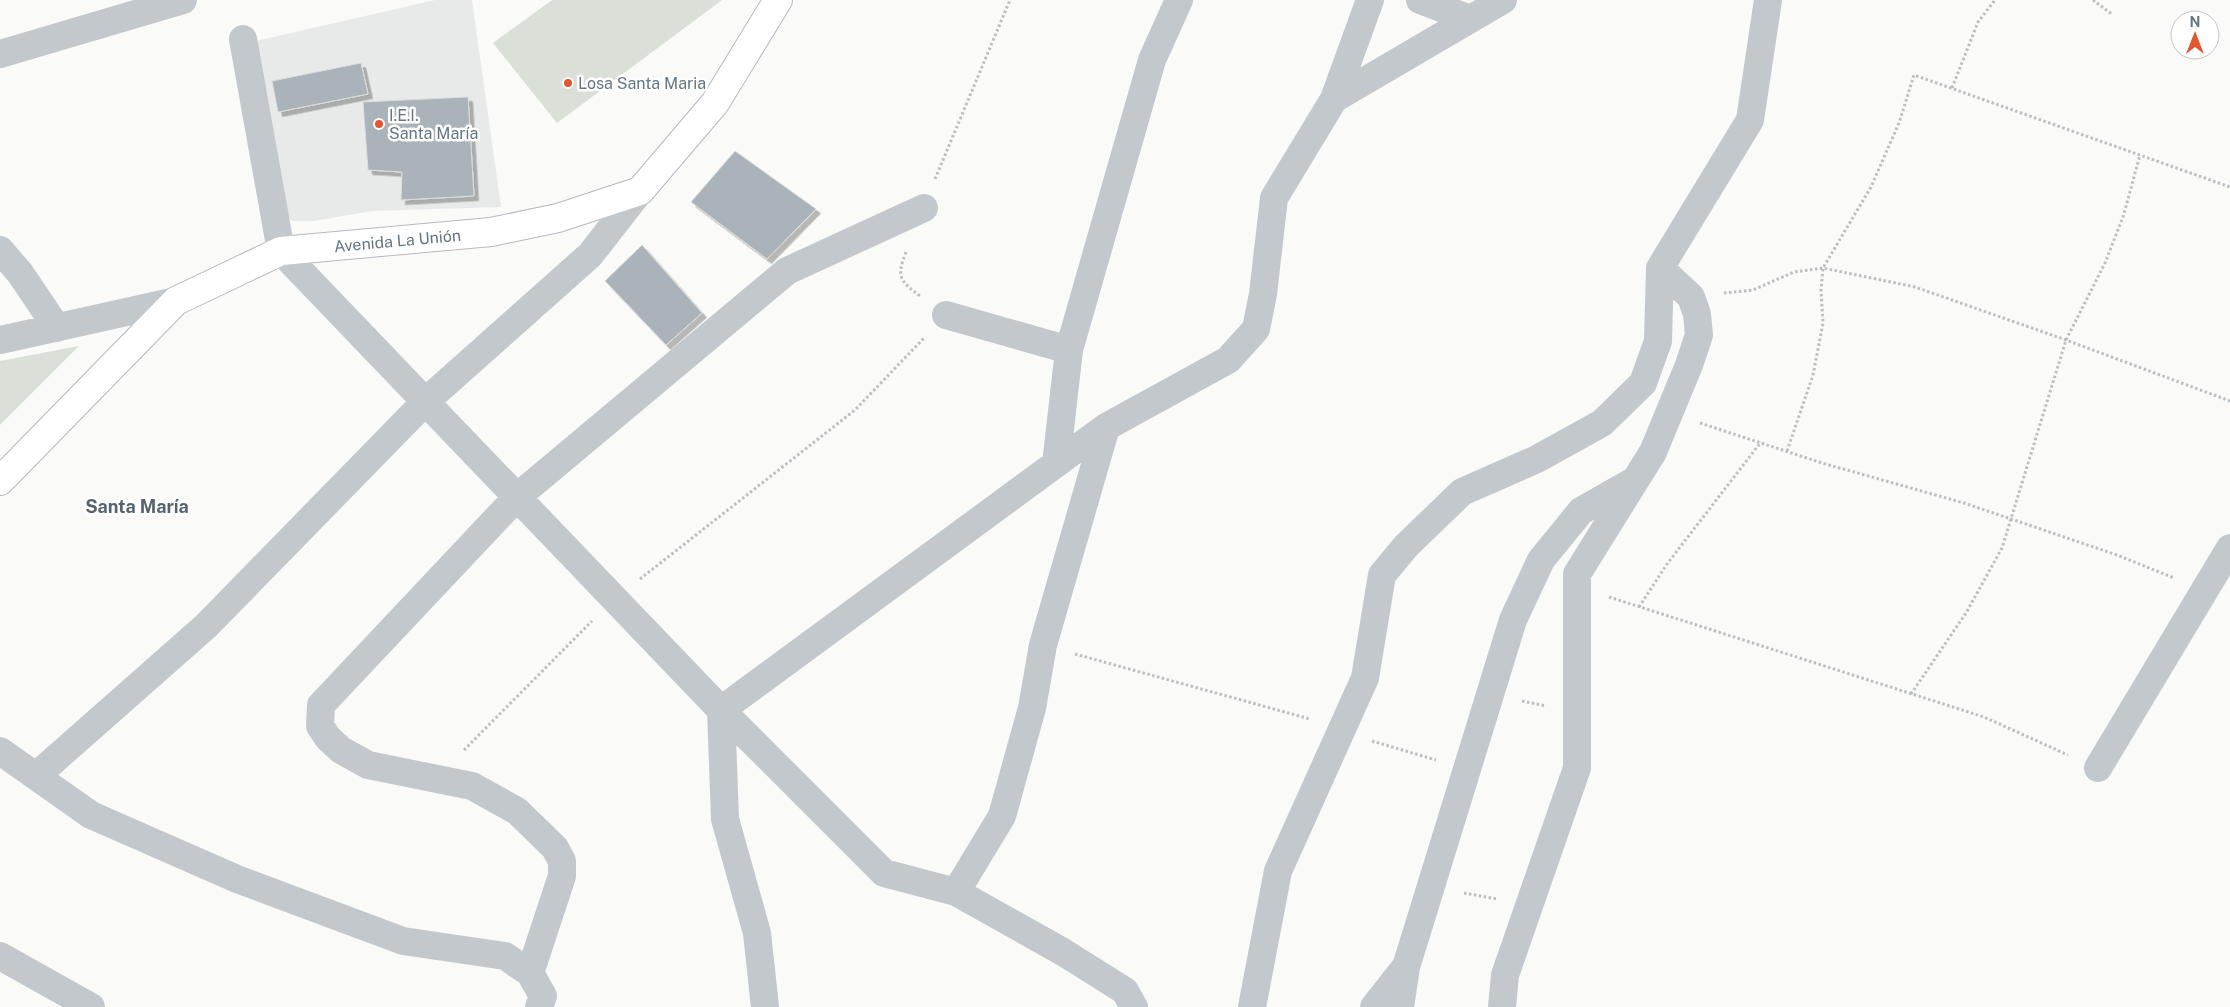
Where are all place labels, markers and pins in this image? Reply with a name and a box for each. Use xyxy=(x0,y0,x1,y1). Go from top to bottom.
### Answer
place label: Losa Santa Maria xyxy=(578,74,706,93)
marker: Losa Santa Maria xyxy=(562,77,574,89)
place label: I.E.I. Santa María xyxy=(389,106,478,143)
marker: I.E.I. Santa María xyxy=(373,118,385,130)

